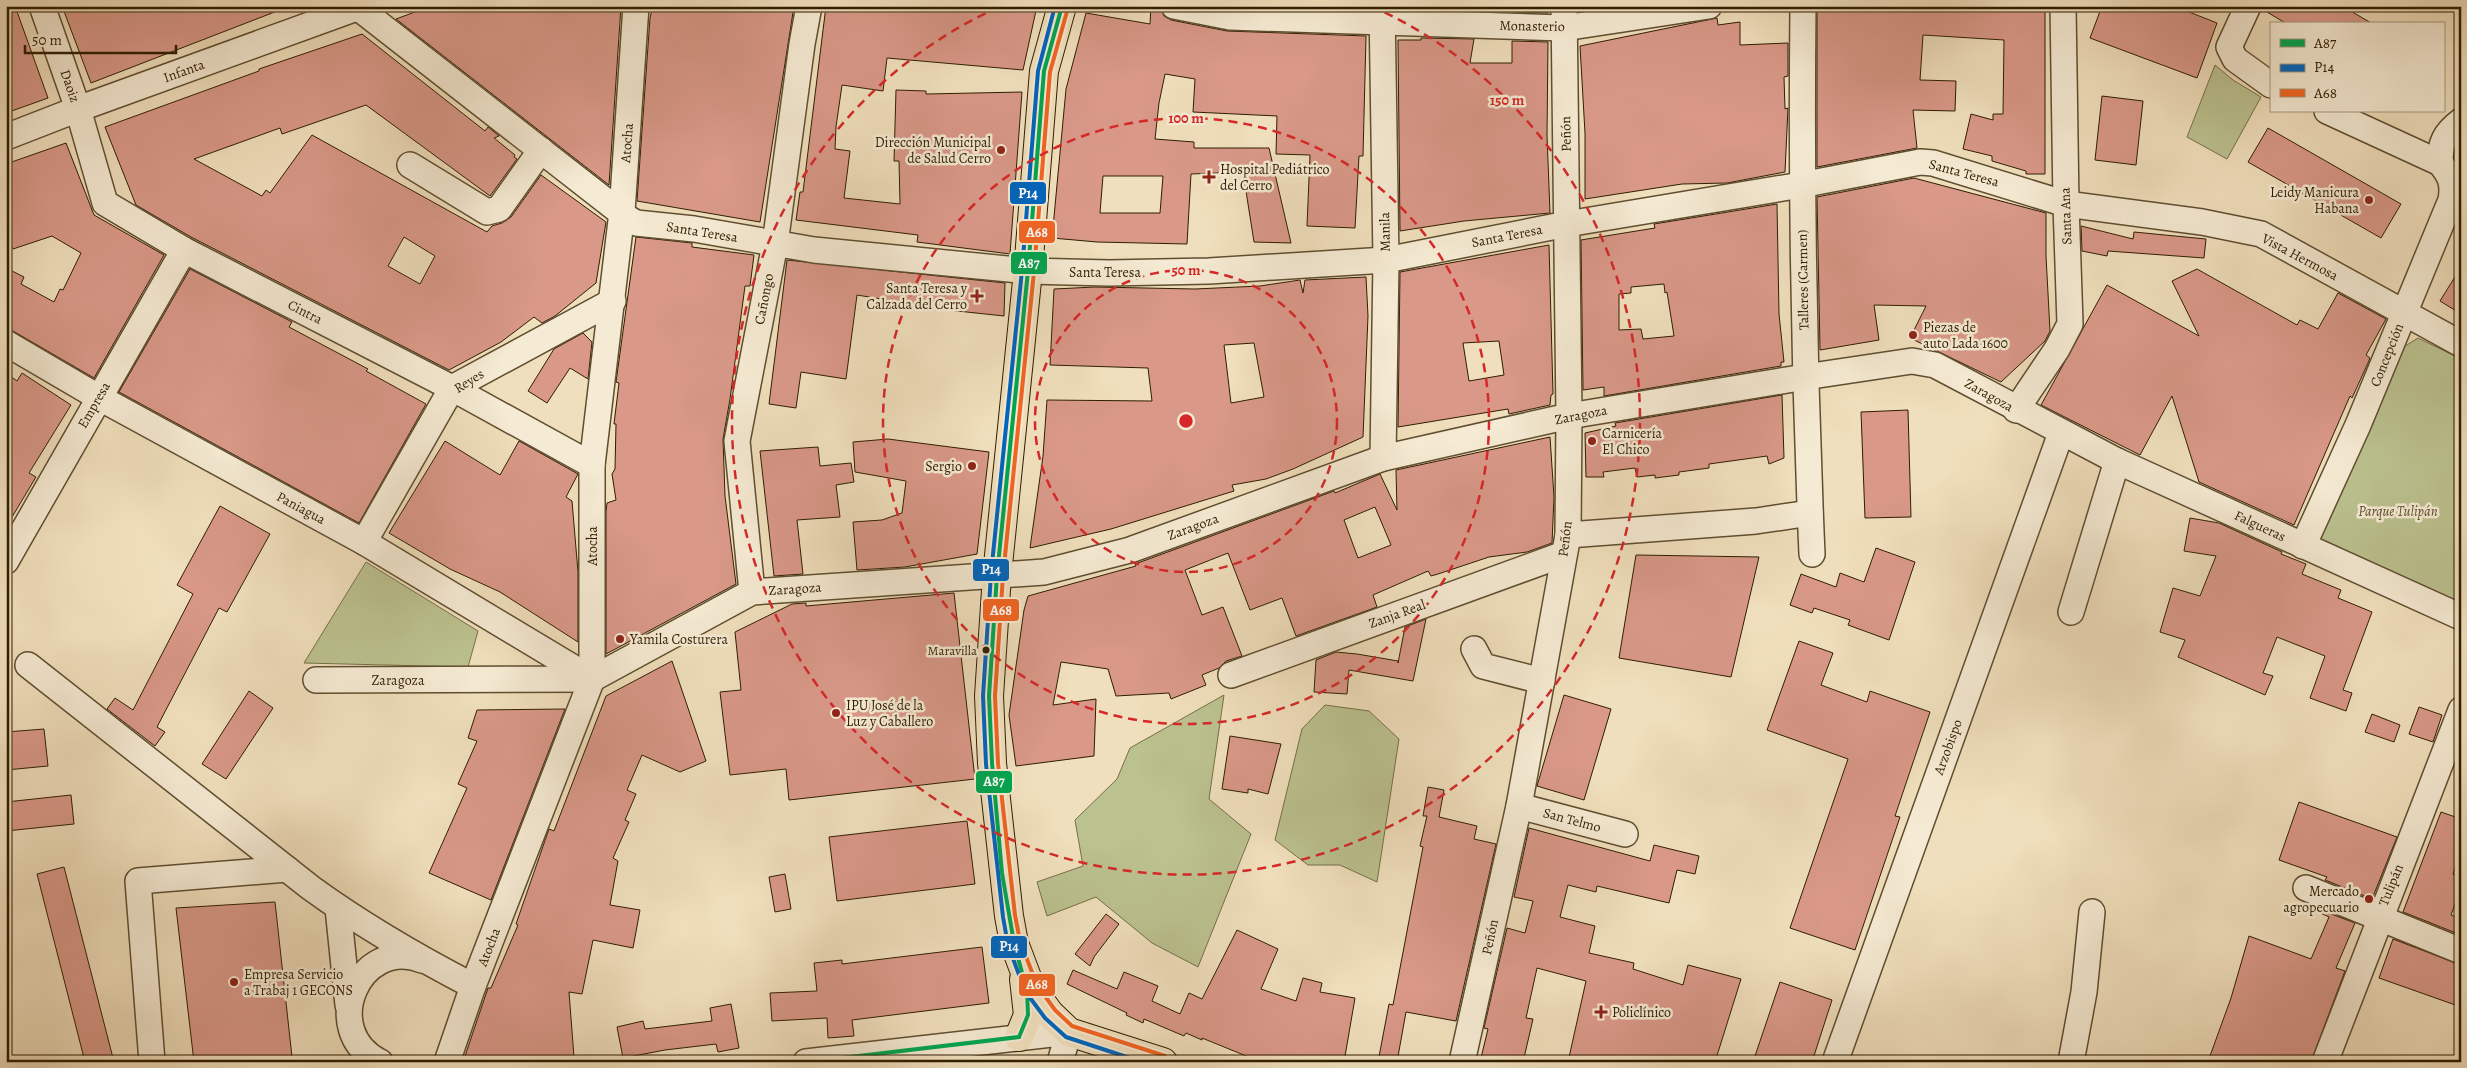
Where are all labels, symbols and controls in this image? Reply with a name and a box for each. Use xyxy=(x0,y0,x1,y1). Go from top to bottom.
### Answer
street label: Monasterio xyxy=(1499,16,1565,36)
scale bar xyxy=(25,22,176,54)
legend xyxy=(2270,22,2444,112)
text: 50 m xyxy=(32,30,62,50)
text: A87 xyxy=(2313,33,2337,53)
street label: Infanta xyxy=(161,55,208,87)
text: P14 xyxy=(2314,57,2334,77)
street label: Daoiz xyxy=(56,67,84,105)
text: A68 xyxy=(2313,83,2337,103)
text: 150 m xyxy=(1490,90,1525,110)
text: 100 m xyxy=(1168,108,1204,128)
street label: Peñón xyxy=(1556,116,1576,152)
street label: Atocha xyxy=(616,122,638,164)
place label: Dirección Municipal de Salud Cerro xyxy=(875,133,992,168)
marker: Dirección Municipal de Salud Cerro xyxy=(995,144,1007,156)
street label: Santa Teresa xyxy=(1927,155,2002,192)
place label: Hospital Pediátrico del Cerro xyxy=(1220,160,1330,195)
marker: Hospital Pediátrico del Cerro xyxy=(1202,170,1216,184)
line badge: P14 xyxy=(1009,181,1047,205)
place label: Leidy Manicura Habana xyxy=(2270,183,2359,218)
text: P14 xyxy=(1018,184,1038,203)
street label: Santa Ana xyxy=(2055,187,2076,245)
marker: Leidy Manicura Habana xyxy=(2363,194,2375,206)
street label: Manila xyxy=(1375,211,1395,252)
street label: Santa Teresa xyxy=(665,217,739,247)
line badge: A68 xyxy=(1018,220,1056,244)
street label: Santa Teresa xyxy=(1470,220,1545,252)
text: A68 xyxy=(1025,223,1048,242)
street label: Vista Hermosa xyxy=(2258,228,2342,285)
street label: Talleres (Carmen) xyxy=(1793,229,1813,330)
line badge: A87 xyxy=(1010,251,1048,275)
text: A87 xyxy=(1017,254,1040,273)
text: 50 m xyxy=(1171,260,1201,280)
street label: Santa Teresa xyxy=(1069,263,1141,282)
street label: Cañongo xyxy=(750,272,778,326)
place label: Santa Teresa y Calzada del Cerro xyxy=(866,279,968,314)
marker: Santa Teresa y Calzada del Cerro xyxy=(971,290,983,302)
street label: Cintra xyxy=(284,295,326,329)
place label: Piezas de auto Lada 1600 xyxy=(1923,318,2008,353)
street label: Concepción xyxy=(2366,320,2408,390)
marker: Piezas de auto Lada 1600 xyxy=(1907,329,1919,341)
street label: Reyes xyxy=(450,364,488,398)
street label: Zaragoza xyxy=(1961,374,2017,416)
street label: Empresa xyxy=(73,378,115,432)
street label: Zaragoza xyxy=(1553,401,1609,429)
centre of rings xyxy=(1177,412,1195,430)
place label: Carnicería El Chico xyxy=(1602,424,1663,459)
marker: Carnicería El Chico xyxy=(1586,435,1598,447)
place label: Sergio xyxy=(925,457,962,476)
marker: Sergio xyxy=(966,460,978,472)
street label: Paniagua xyxy=(273,487,329,529)
park label: Parque Tulipán xyxy=(2358,502,2438,521)
street label: Falgueras xyxy=(2231,506,2289,546)
street label: Zaragoza xyxy=(1165,509,1222,545)
street label: Peñón xyxy=(1553,520,1577,558)
street label: Atocha xyxy=(583,526,602,567)
line badge: P14 xyxy=(972,558,1010,582)
text: P14 xyxy=(981,560,1001,579)
street label: Zaragoza xyxy=(768,578,823,600)
street label: Zanja Real xyxy=(1366,595,1429,633)
line badge: A68 xyxy=(982,598,1020,622)
text: A68 xyxy=(989,601,1012,620)
place label: Yamila Costurera xyxy=(629,630,729,649)
marker: Yamila Costurera xyxy=(614,633,626,645)
place label: Maravilla xyxy=(928,642,977,659)
marker: Maravilla xyxy=(981,645,991,655)
street label: Zaragoza xyxy=(371,671,425,690)
place label: IPU José de la Luz y Caballero xyxy=(846,696,933,731)
marker: IPU José de la Luz y Caballero xyxy=(830,707,842,719)
street label: Arzobispo xyxy=(1929,717,1967,778)
line badge: A87 xyxy=(975,770,1013,794)
text: A87 xyxy=(982,772,1005,791)
street label: San Telmo xyxy=(1541,803,1603,837)
street label: Tulipán xyxy=(2374,861,2408,909)
place label: Mercado agropecuario xyxy=(2283,882,2359,917)
marker: Mercado agropecuario xyxy=(2363,893,2375,905)
street label: Peñón xyxy=(1477,917,1503,957)
street label: Atocha xyxy=(473,925,505,970)
line badge: P14 xyxy=(990,935,1028,959)
text: P14 xyxy=(999,937,1019,956)
place label: Empresa Servicio a Trabaj 1 GECONS xyxy=(244,965,353,1000)
line badge: A68 xyxy=(1018,973,1056,997)
text: A68 xyxy=(1025,975,1048,994)
marker: Empresa Servicio a Trabaj 1 GECONS xyxy=(228,976,240,988)
place label: Policlínico xyxy=(1612,1003,1671,1022)
marker: Policlínico xyxy=(1594,1005,1608,1019)

